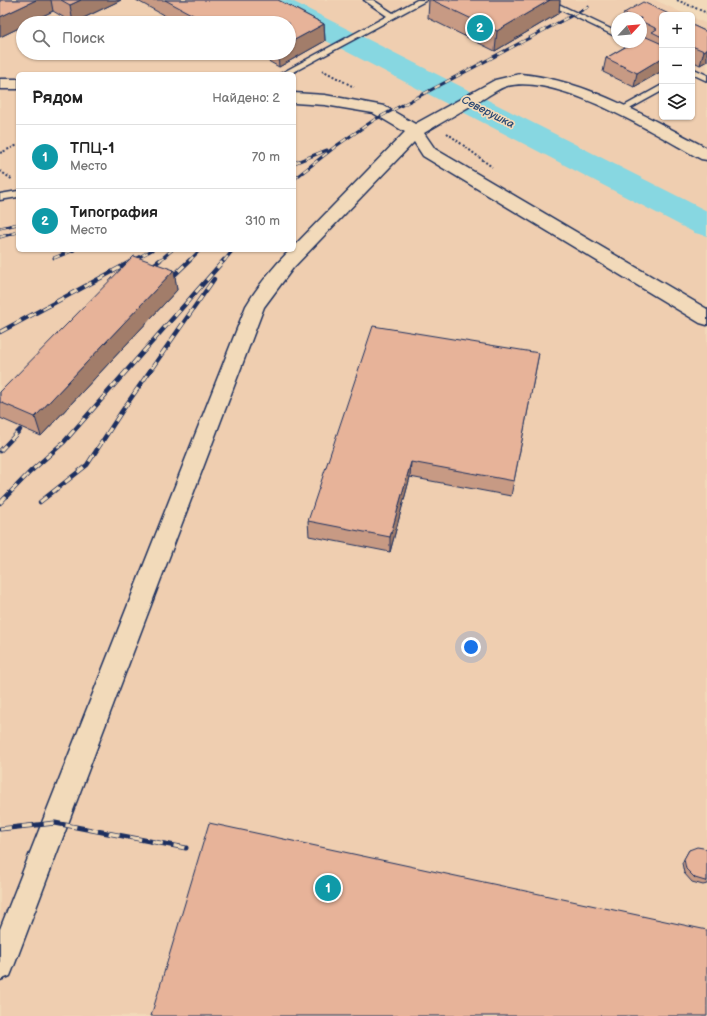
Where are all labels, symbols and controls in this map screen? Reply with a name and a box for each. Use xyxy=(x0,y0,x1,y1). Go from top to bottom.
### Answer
north arrow xyxy=(611,12,647,48)
map controls xyxy=(659,12,695,120)
button: + xyxy=(659,12,695,48)
pin: 2 xyxy=(467,13,493,43)
search box xyxy=(16,16,296,60)
icon: search xyxy=(30,27,52,49)
text: Поиск xyxy=(62,29,105,48)
button: − xyxy=(659,48,695,84)
button: layers xyxy=(659,84,695,120)
text: Рядом xyxy=(32,88,83,108)
text: Найдено: 2 xyxy=(212,90,280,106)
water label: Северушка xyxy=(459,93,517,131)
text: ТПЦ-1 xyxy=(70,139,114,158)
text: 1 xyxy=(42,149,48,165)
text: 70 m xyxy=(252,149,280,165)
text: Место xyxy=(70,158,107,174)
text: Типография xyxy=(70,203,158,222)
text: 2 xyxy=(41,213,49,229)
text: 310 m xyxy=(245,213,280,229)
text: Место xyxy=(70,222,107,238)
your location xyxy=(461,637,481,657)
pin: 1 xyxy=(315,873,341,903)

